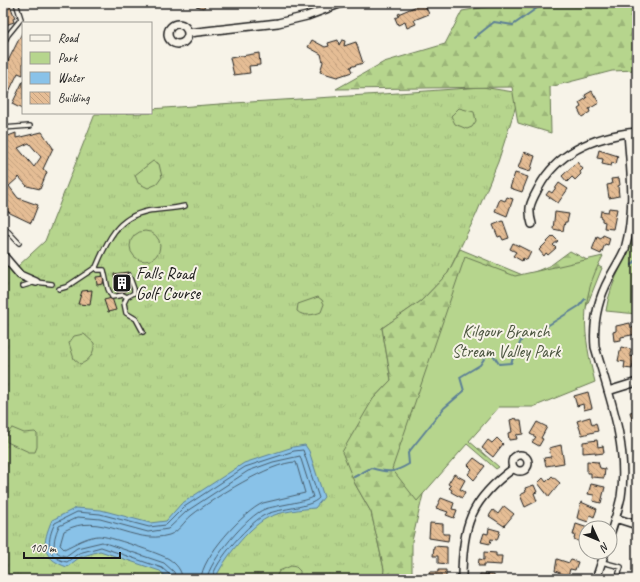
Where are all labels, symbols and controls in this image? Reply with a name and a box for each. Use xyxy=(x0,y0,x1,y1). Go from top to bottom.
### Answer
legend xyxy=(22,22,152,114)
text: Road xyxy=(58,30,80,46)
text: Park xyxy=(58,50,79,66)
text: Water xyxy=(58,70,86,86)
text: Building xyxy=(58,90,90,106)
place label: Falls Road Golf Course xyxy=(136,263,202,304)
building icon: Falls Road Golf Course xyxy=(111,272,133,294)
park label: Kilgour Branch Stream Valley Park xyxy=(452,321,562,362)
north arrow xyxy=(578,520,618,560)
scale bar xyxy=(24,534,120,560)
text: 100 m xyxy=(30,540,57,556)
text: N xyxy=(596,540,613,556)

